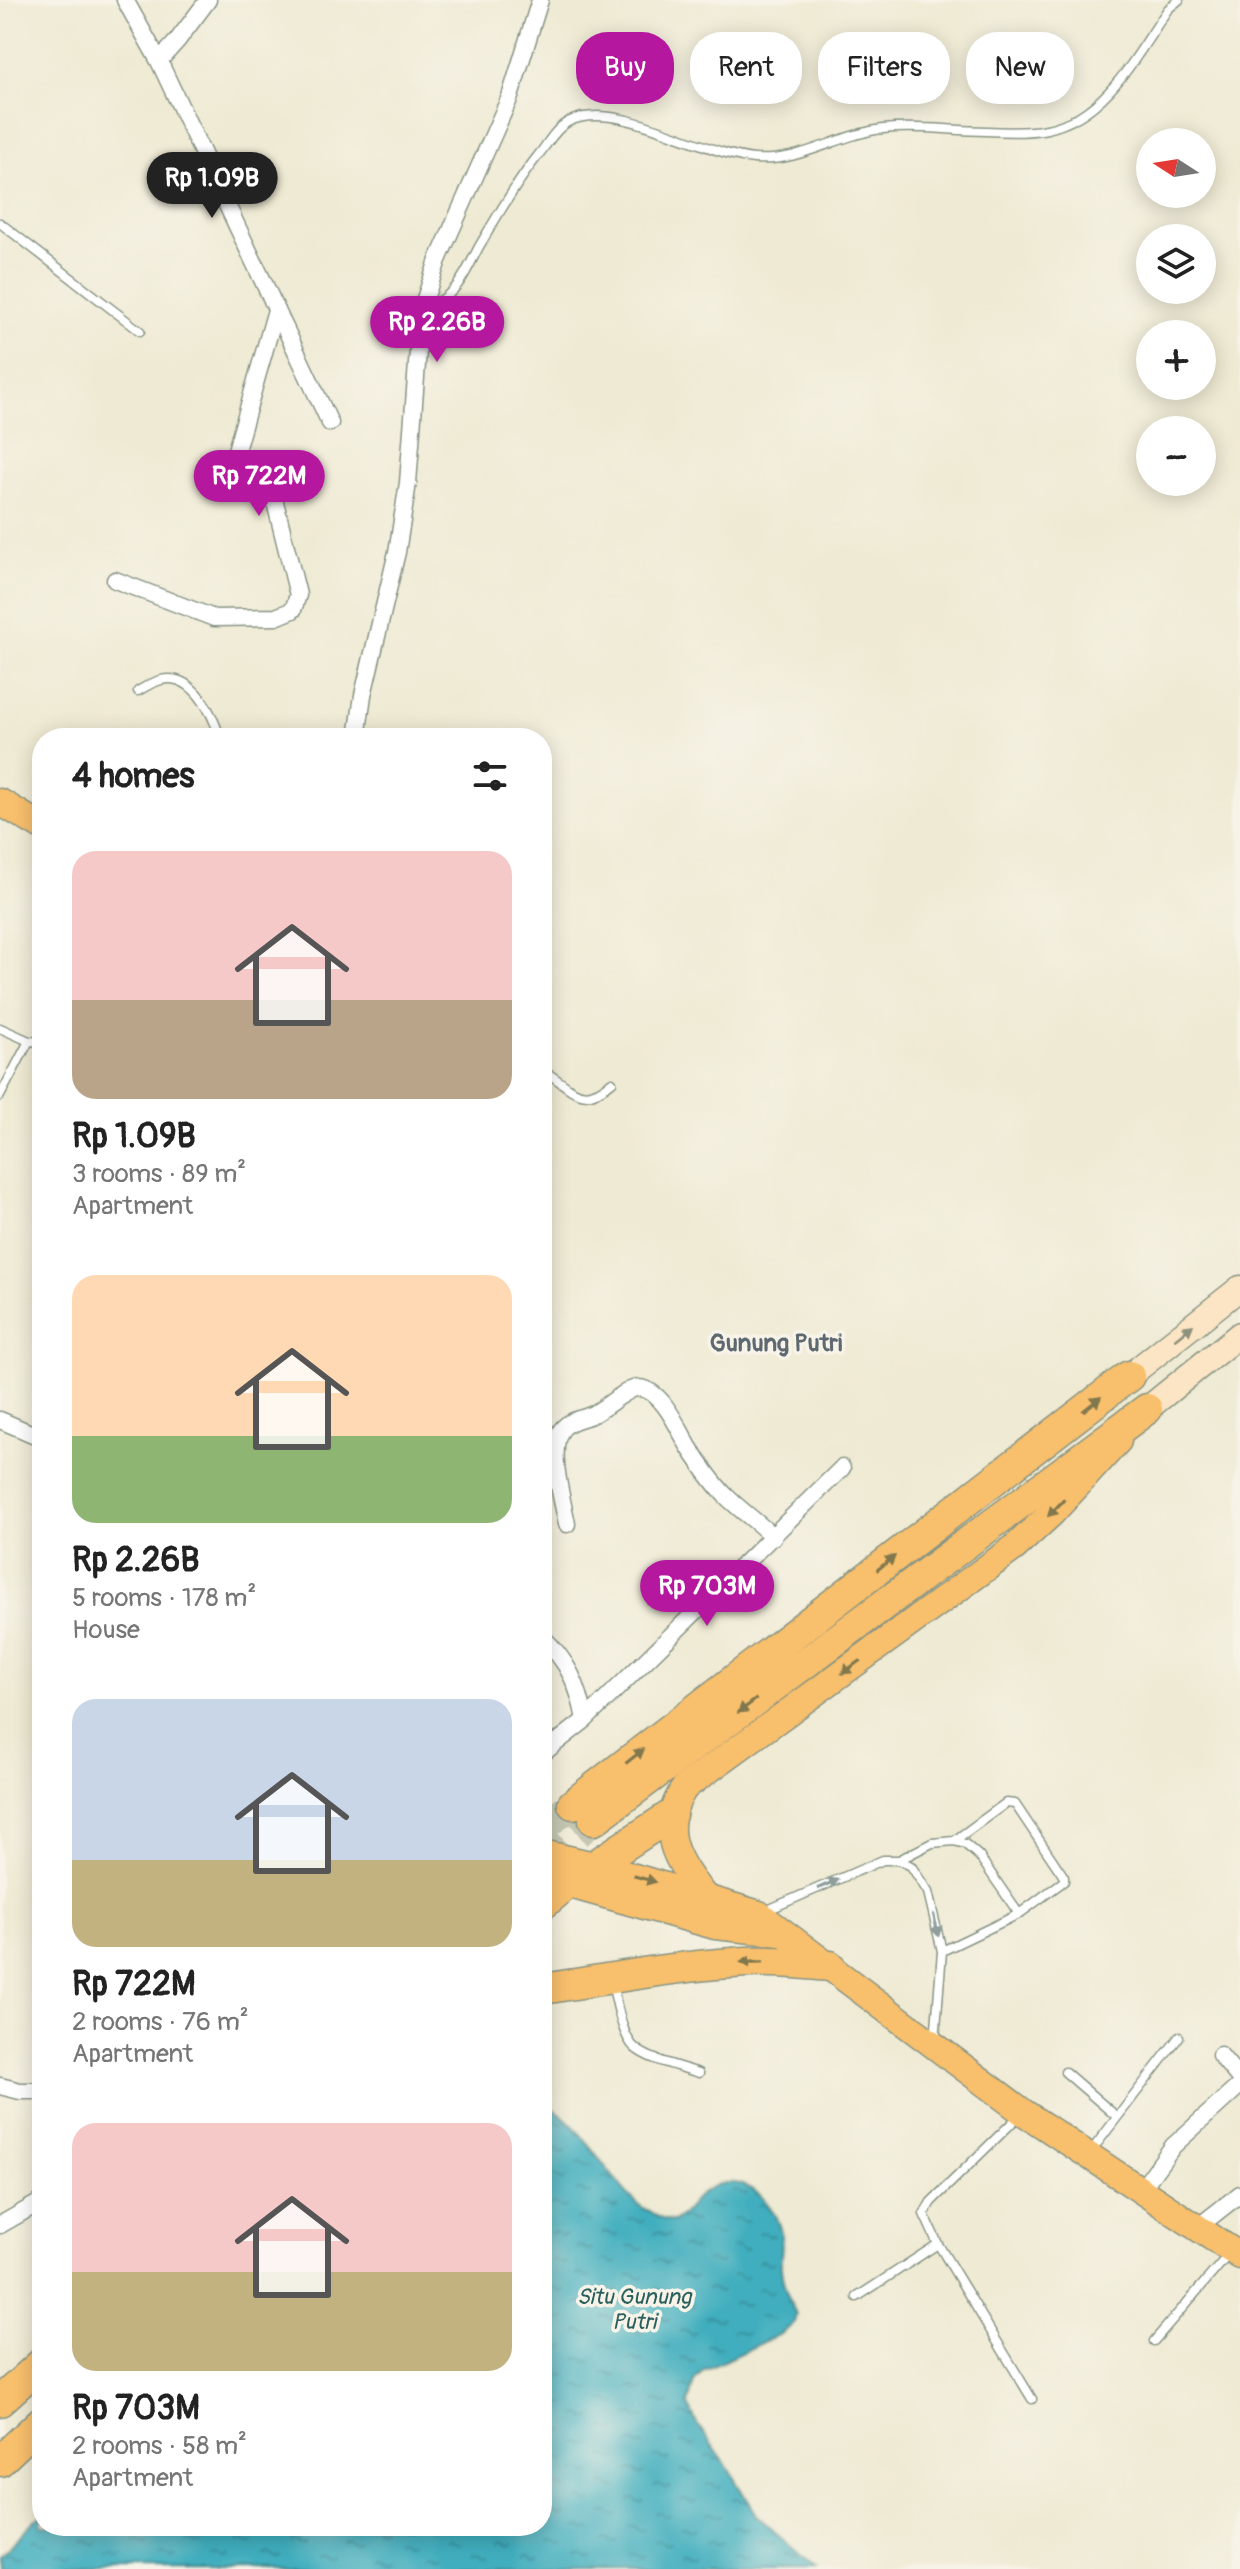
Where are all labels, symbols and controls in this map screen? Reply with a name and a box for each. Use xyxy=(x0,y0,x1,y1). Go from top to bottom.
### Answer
chip: Buy xyxy=(576,32,674,104)
chip: Rent xyxy=(690,32,802,104)
chip: Filters xyxy=(818,32,950,104)
chip: New xyxy=(966,32,1074,104)
north arrow xyxy=(1136,128,1216,208)
map controls xyxy=(1136,128,1216,496)
pin: Rp 1.09B xyxy=(129,152,295,220)
text: Rp 1.09B xyxy=(165,162,259,194)
button: layers xyxy=(1136,224,1216,304)
pin: Rp 2.26B xyxy=(354,296,520,364)
text: Rp 2.26B xyxy=(388,306,486,338)
button: + xyxy=(1136,320,1216,400)
button: − xyxy=(1136,416,1216,496)
pin: Rp 722M xyxy=(185,450,333,518)
text: Rp 722M xyxy=(212,460,306,492)
icon: filters xyxy=(468,754,512,798)
text: 4 homes xyxy=(72,755,194,798)
icon: home xyxy=(220,903,364,1047)
text: Rp 1.09B xyxy=(72,1115,196,1158)
text: 3 rooms · 89 m² xyxy=(72,1158,246,1190)
text: Apartment xyxy=(72,1190,193,1222)
one-way arrow xyxy=(1174,1324,1194,1341)
icon: home xyxy=(220,1327,364,1471)
district label: Gunung Putri xyxy=(710,1329,842,1358)
one-way arrow xyxy=(1081,1397,1102,1413)
one-way arrow xyxy=(1048,1498,1066,1517)
text: Rp 2.26B xyxy=(72,1539,200,1582)
one-way arrow xyxy=(875,1556,896,1572)
pin: Rp 703M xyxy=(633,1560,781,1628)
text: Rp 703M xyxy=(658,1570,756,1602)
text: 5 rooms · 178 m² xyxy=(72,1582,256,1614)
text: House xyxy=(72,1614,140,1646)
one-way arrow xyxy=(840,1658,861,1674)
one-way arrow xyxy=(737,1698,757,1714)
one-way arrow xyxy=(625,1748,645,1764)
icon: home xyxy=(220,1751,364,1895)
one-way arrow xyxy=(632,1874,657,1886)
one-way arrow xyxy=(816,1877,840,1890)
one-way arrow xyxy=(930,1912,942,1937)
one-way arrow xyxy=(739,1956,764,1968)
text: Rp 722M xyxy=(72,1963,196,2006)
text: 2 rooms · 76 m² xyxy=(72,2006,249,2038)
text: Apartment xyxy=(72,2038,193,2070)
icon: home xyxy=(220,2175,364,2319)
water label: Situ Gunung Putri xyxy=(577,2283,693,2336)
text: Rp 703M xyxy=(72,2387,200,2430)
text: 2 rooms · 58 m² xyxy=(72,2430,247,2462)
text: Apartment xyxy=(72,2462,193,2494)

